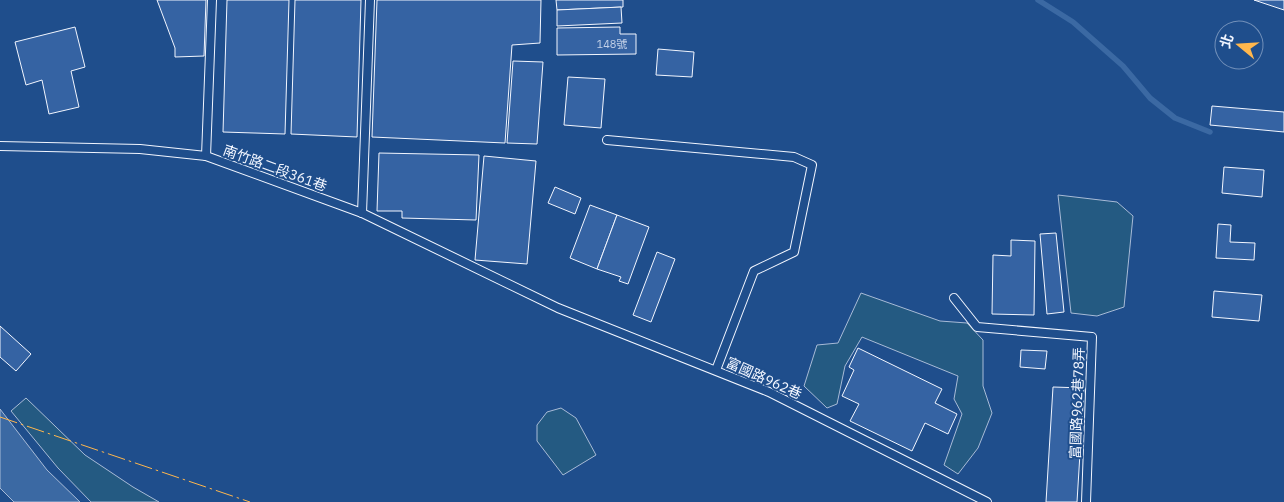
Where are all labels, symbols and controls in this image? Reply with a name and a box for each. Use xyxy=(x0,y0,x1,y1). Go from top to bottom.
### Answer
north arrow xyxy=(1214,20,1264,70)
text: 北 xyxy=(1216,32,1237,50)
house number: 148號 xyxy=(597,37,627,51)
street label: 南竹路二段361巷 xyxy=(221,141,329,195)
street label: 富國路962巷78弄 xyxy=(1066,347,1088,459)
street label: 富國路962巷 xyxy=(723,353,805,403)

